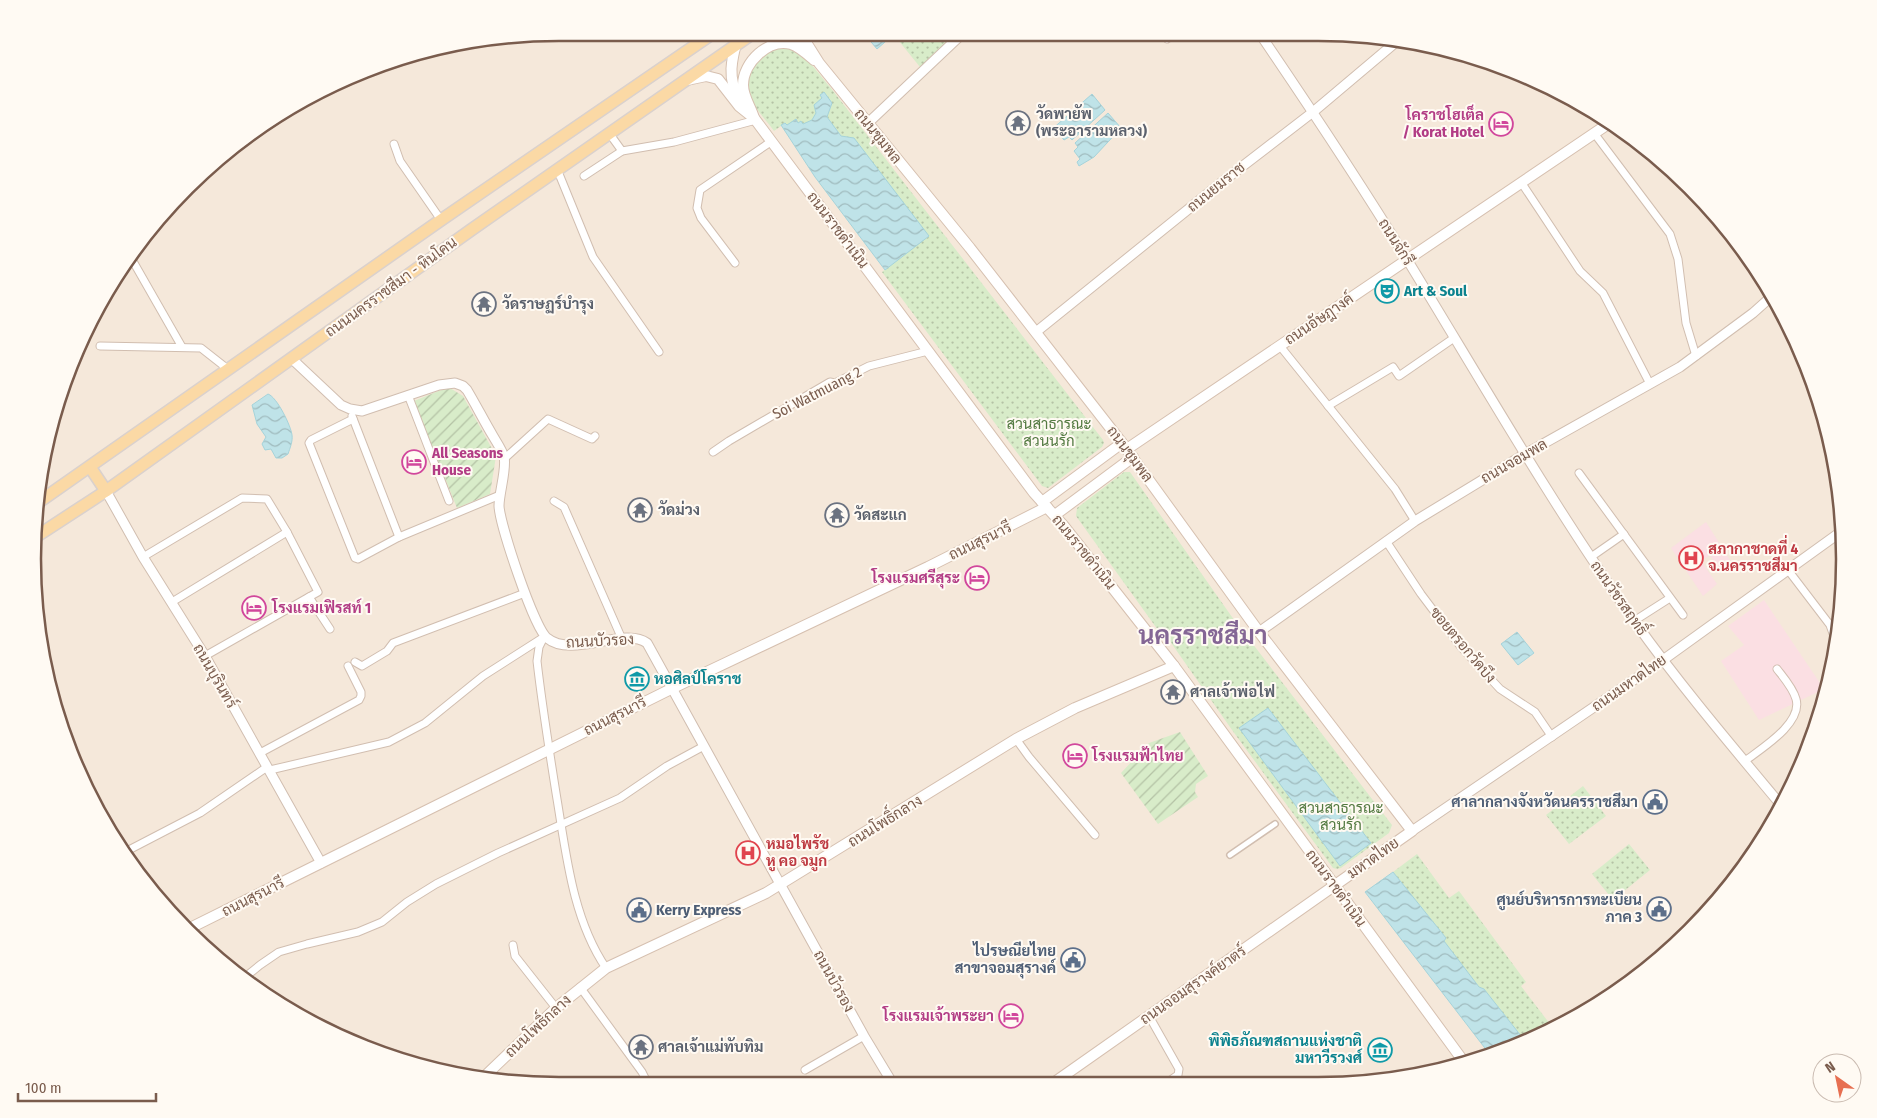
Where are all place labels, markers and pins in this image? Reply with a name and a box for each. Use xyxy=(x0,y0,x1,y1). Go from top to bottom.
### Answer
place label: วัดพายัพ (พระอารามหลวง) xyxy=(1036,104,1147,140)
place label: โคราชโฮเต็ล / Korat Hotel xyxy=(1403,104,1485,141)
temple icon: วัดพายัพ (พระอารามหลวง) xyxy=(1005,110,1031,136)
hotel icon: โคราชโฮเต็ล / Korat Hotel xyxy=(1488,111,1514,137)
theatre icon: Art & Soul xyxy=(1374,278,1400,304)
place label: Art & Soul xyxy=(1403,282,1468,300)
temple icon: วัดราษฏร์บำรุง xyxy=(471,291,497,317)
place label: วัดราษฏร์บำรุง xyxy=(502,294,594,315)
place label: All Seasons House xyxy=(431,444,504,479)
hotel icon: All Seasons House xyxy=(401,449,427,475)
temple icon: วัดม่วง xyxy=(627,497,653,523)
place label: วัดม่วง xyxy=(658,500,700,519)
temple icon: วัดสะแก xyxy=(824,502,850,528)
place label: วัดสะแก xyxy=(854,505,907,524)
place label: สภากาชาดที่ 4 จ.นครราชสีมา xyxy=(1708,534,1799,575)
hospital icon: สภากาชาดที่ 4 จ.นครราชสีมา xyxy=(1678,545,1704,571)
hotel icon: โรงแรมศรีสุระ xyxy=(964,565,990,591)
place label: โรงแรมศรีสุระ xyxy=(870,567,960,589)
hotel icon: โรงแรมเฟิรสท์ 1 xyxy=(241,595,267,621)
place label: โรงแรมเฟิรสท์ 1 xyxy=(271,597,371,617)
museum icon: หอศิลป์โคราช xyxy=(624,666,650,692)
place label: หอศิลป์โคราช xyxy=(654,668,742,688)
temple icon: ศาลเจ้าพ่อไฟ xyxy=(1160,679,1186,705)
place label: ศาลเจ้าพ่อไฟ xyxy=(1190,682,1275,701)
hotel icon: โรงแรมฟ้าไทย xyxy=(1062,743,1088,769)
place label: โรงแรมฟ้าไทย xyxy=(1091,745,1183,765)
public building icon: ศาลากลางจังหวัดนครราชสีมา xyxy=(1642,789,1668,815)
place label: ศาลากลางจังหวัดนครราชสีมา xyxy=(1451,792,1638,811)
place label: หมอไพรัช หู คอ จมูก xyxy=(766,834,829,872)
hospital icon: หมอไพรัช หู คอ จมูก xyxy=(735,840,761,866)
place label: ศูนย์บริหารการทะเบียน ภาค 3 xyxy=(1496,890,1642,926)
public building icon: ศูนย์บริหารการทะเบียน ภาค 3 xyxy=(1646,896,1672,922)
public building icon: Kerry Express xyxy=(626,897,652,923)
place label: Kerry Express xyxy=(656,901,742,919)
place label: ไปรษณียไทย สาขาจอมสุรางค์ xyxy=(954,941,1057,979)
public building icon: ไปรษณียไทย สาขาจอมสุรางค์ xyxy=(1060,947,1086,973)
hotel icon: โรงแรมเจ้าพระยา xyxy=(998,1003,1024,1029)
place label: โรงแรมเจ้าพระยา xyxy=(882,1005,994,1025)
place label: พิพิธภัณฑสถานแห่งชาติ มหาวีรวงศ์ xyxy=(1209,1031,1363,1067)
temple icon: ศาลเจ้าแม่ทับทิม xyxy=(628,1034,654,1060)
place label: ศาลเจ้าแม่ทับทิม xyxy=(658,1037,763,1056)
museum icon: พิพิธภัณฑสถานแห่งชาติ มหาวีรวงศ์ xyxy=(1367,1037,1393,1063)

